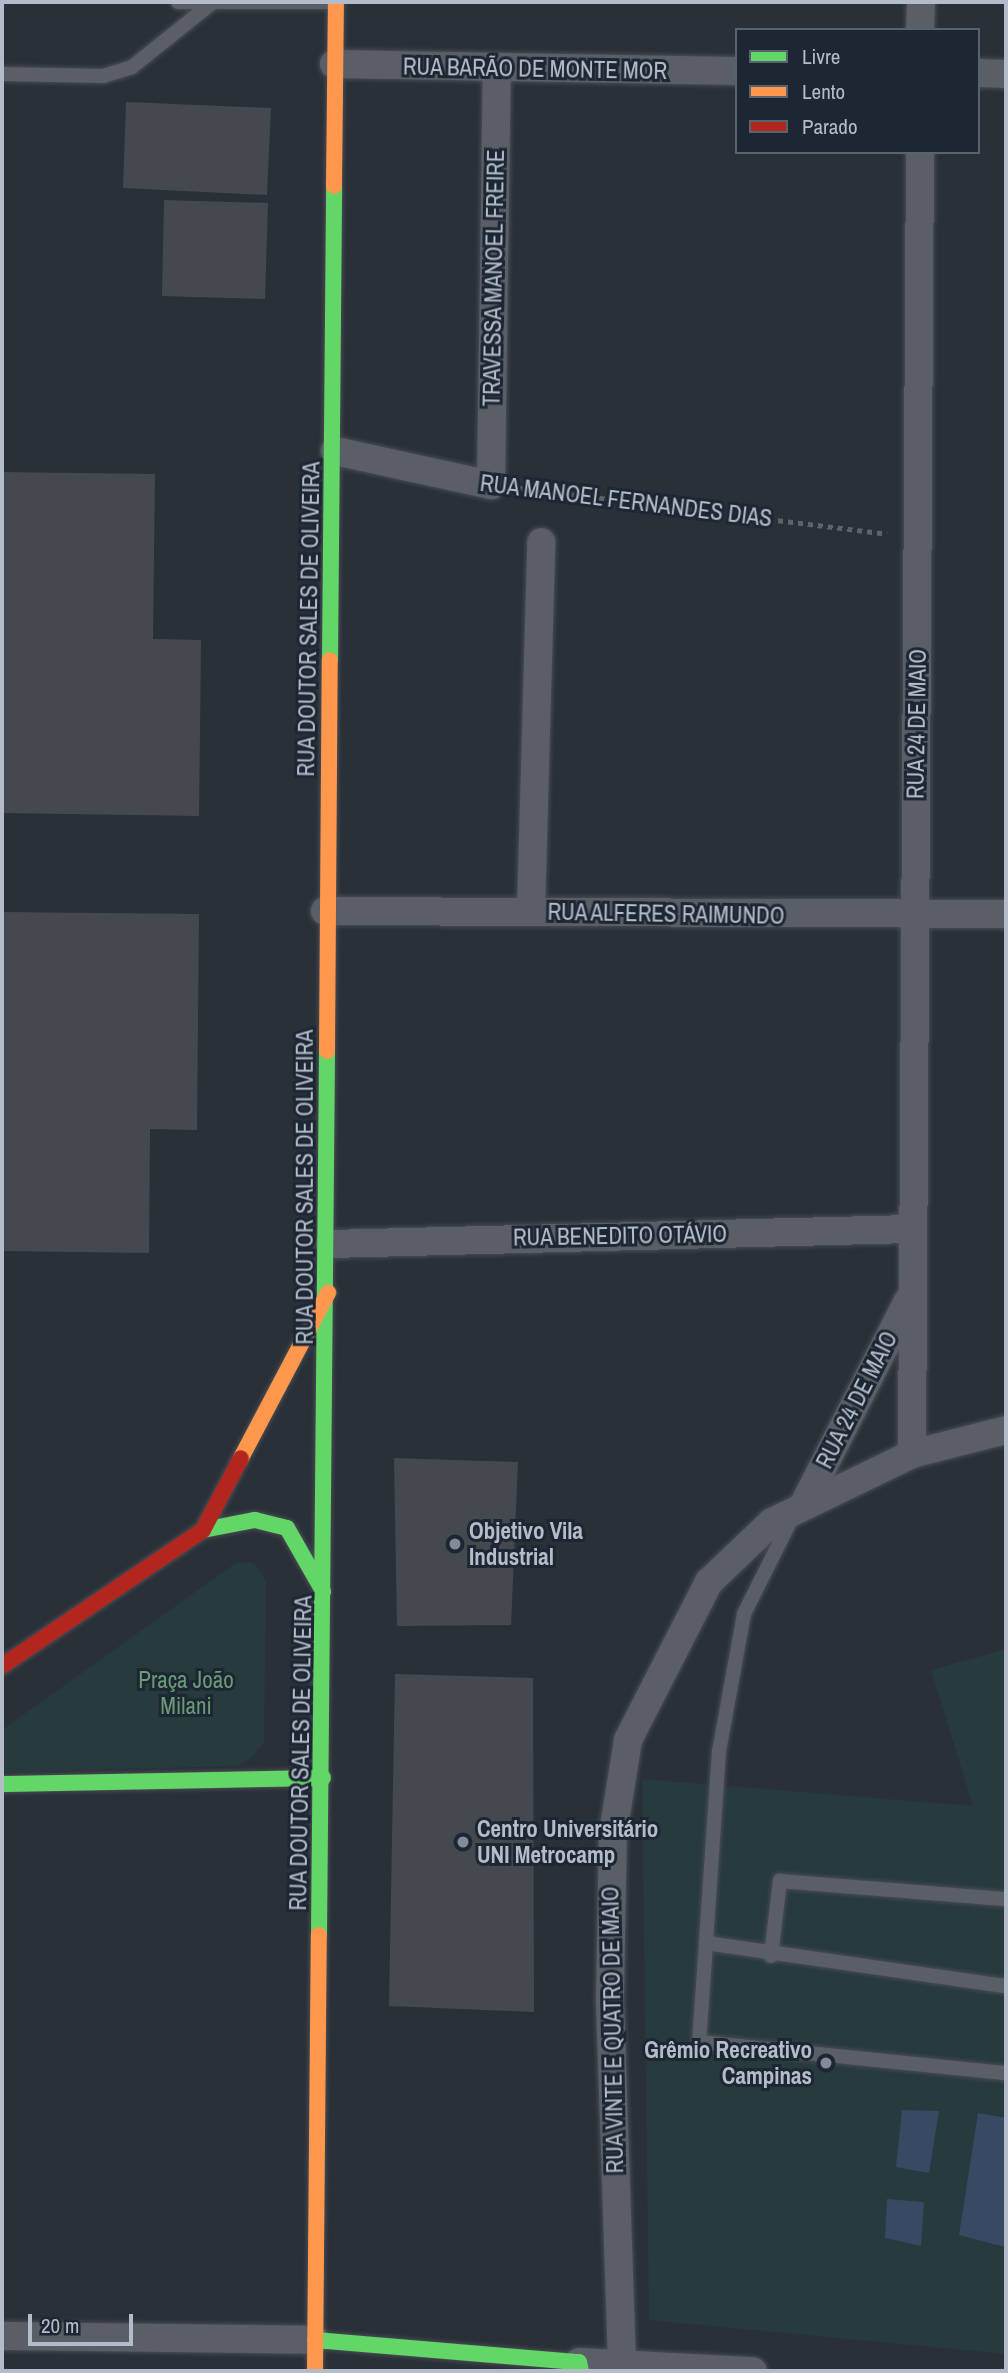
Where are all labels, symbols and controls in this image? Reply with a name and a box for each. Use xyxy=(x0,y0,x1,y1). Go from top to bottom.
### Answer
legend xyxy=(735,28,980,154)
text: Livre xyxy=(802,42,840,71)
street label: RUA BARÃO DE MONTE MOR xyxy=(402,53,668,85)
text: Lento xyxy=(802,77,845,106)
text: Parado xyxy=(802,112,858,141)
street label: TRAVESSA MANOEL FREIRE xyxy=(478,149,510,407)
street label: RUA DOUTOR SALES DE OLIVEIRA xyxy=(292,461,326,777)
street label: RUA MANOEL FERNANDES DIAS xyxy=(478,469,774,533)
street label: RUA 24 DE MAIO xyxy=(902,648,932,800)
street label: RUA ALFERES RAIMUNDO xyxy=(546,898,786,930)
street label: RUA DOUTOR SALES DE OLIVEIRA xyxy=(291,1029,319,1345)
street label: RUA BENEDITO OTÁVIO xyxy=(512,1220,728,1252)
street label: RUA 24 DE MAIO xyxy=(810,1326,904,1474)
place label: Objetivo Vila Industrial xyxy=(469,1517,583,1571)
marker: Objetivo Vila Industrial xyxy=(447,1536,463,1552)
street label: RUA DOUTOR SALES DE OLIVEIRA xyxy=(284,1595,318,1911)
park label: Praça João Milani xyxy=(138,1666,234,1720)
place label: Centro Universitário UNI Metrocamp xyxy=(477,1815,658,1869)
marker: Centro Universitário UNI Metrocamp xyxy=(455,1834,471,1850)
street label: RUA VINTE E QUATRO DE MAIO xyxy=(597,1886,629,2174)
place label: Grêmio Recreativo Campinas xyxy=(644,2036,812,2090)
marker: Grêmio Recreativo Campinas xyxy=(818,2055,834,2071)
scale bar xyxy=(32,2300,136,2344)
text: 20 m xyxy=(41,2311,79,2340)

